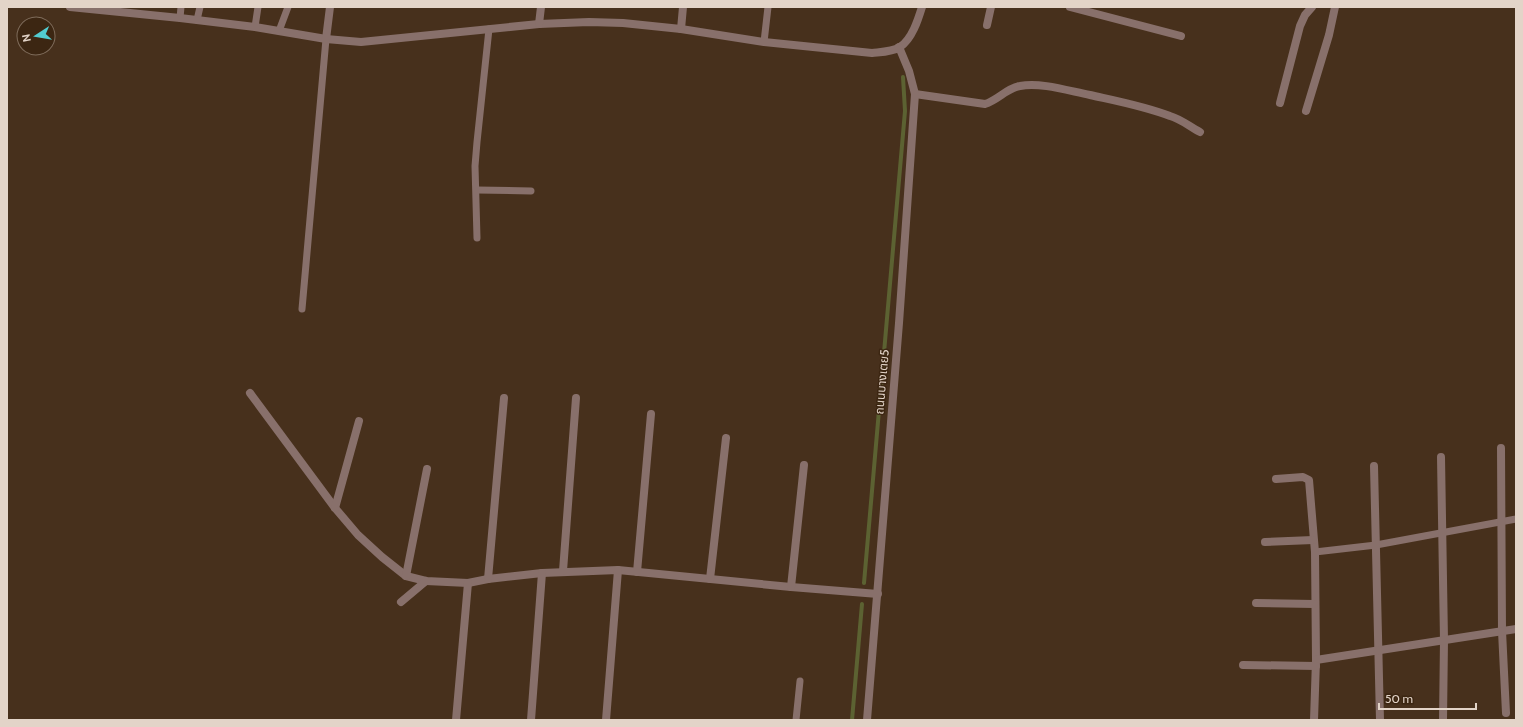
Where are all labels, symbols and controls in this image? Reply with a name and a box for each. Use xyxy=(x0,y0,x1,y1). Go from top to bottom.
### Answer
north arrow xyxy=(16,16,56,56)
text: N xyxy=(19,33,34,43)
street label: ถนนบางเตย5 xyxy=(871,349,892,415)
scale bar xyxy=(1379,685,1476,711)
text: 50 m xyxy=(1385,691,1413,706)

